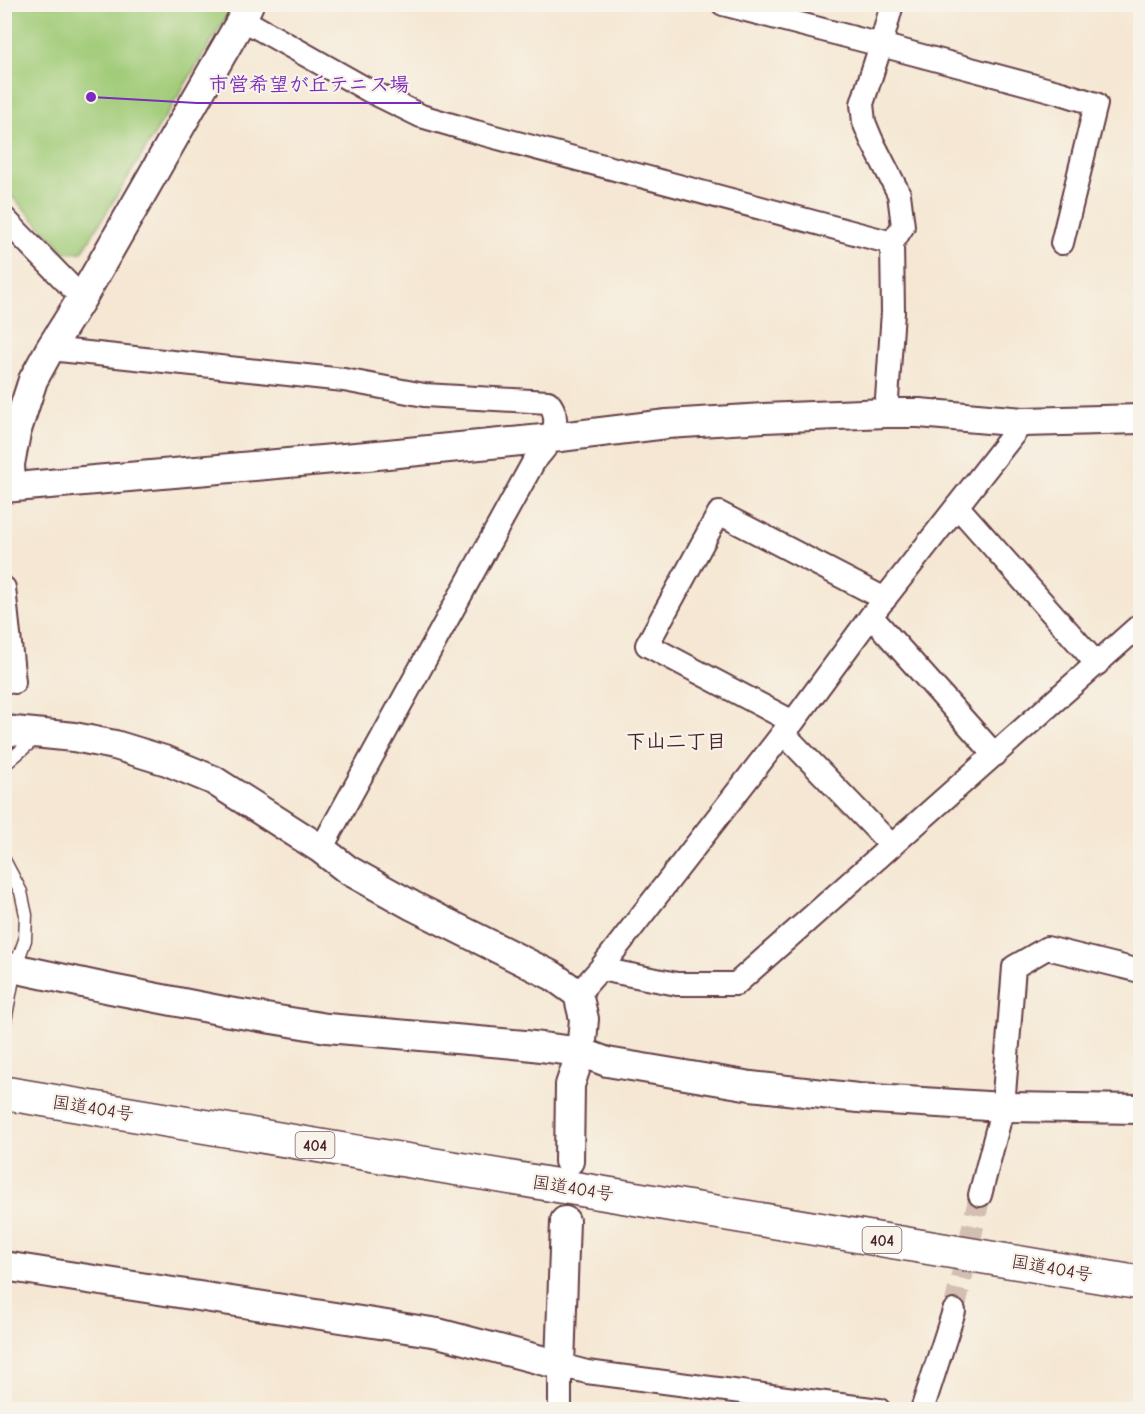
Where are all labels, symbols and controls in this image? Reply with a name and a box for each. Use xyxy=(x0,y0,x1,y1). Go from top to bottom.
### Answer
callout: 市営希望が丘テニス場 xyxy=(197,65,421,103)
text: 市営希望が丘テニス場 xyxy=(209,73,409,96)
district label: 下山二丁目 xyxy=(626,730,726,753)
street label: 国道404号 xyxy=(51,1092,135,1125)
road number: 404 xyxy=(296,1132,334,1158)
street label: 国道404号 xyxy=(531,1172,615,1205)
road number: 404 xyxy=(862,1227,902,1253)
street label: 国道404号 xyxy=(1010,1251,1094,1286)

